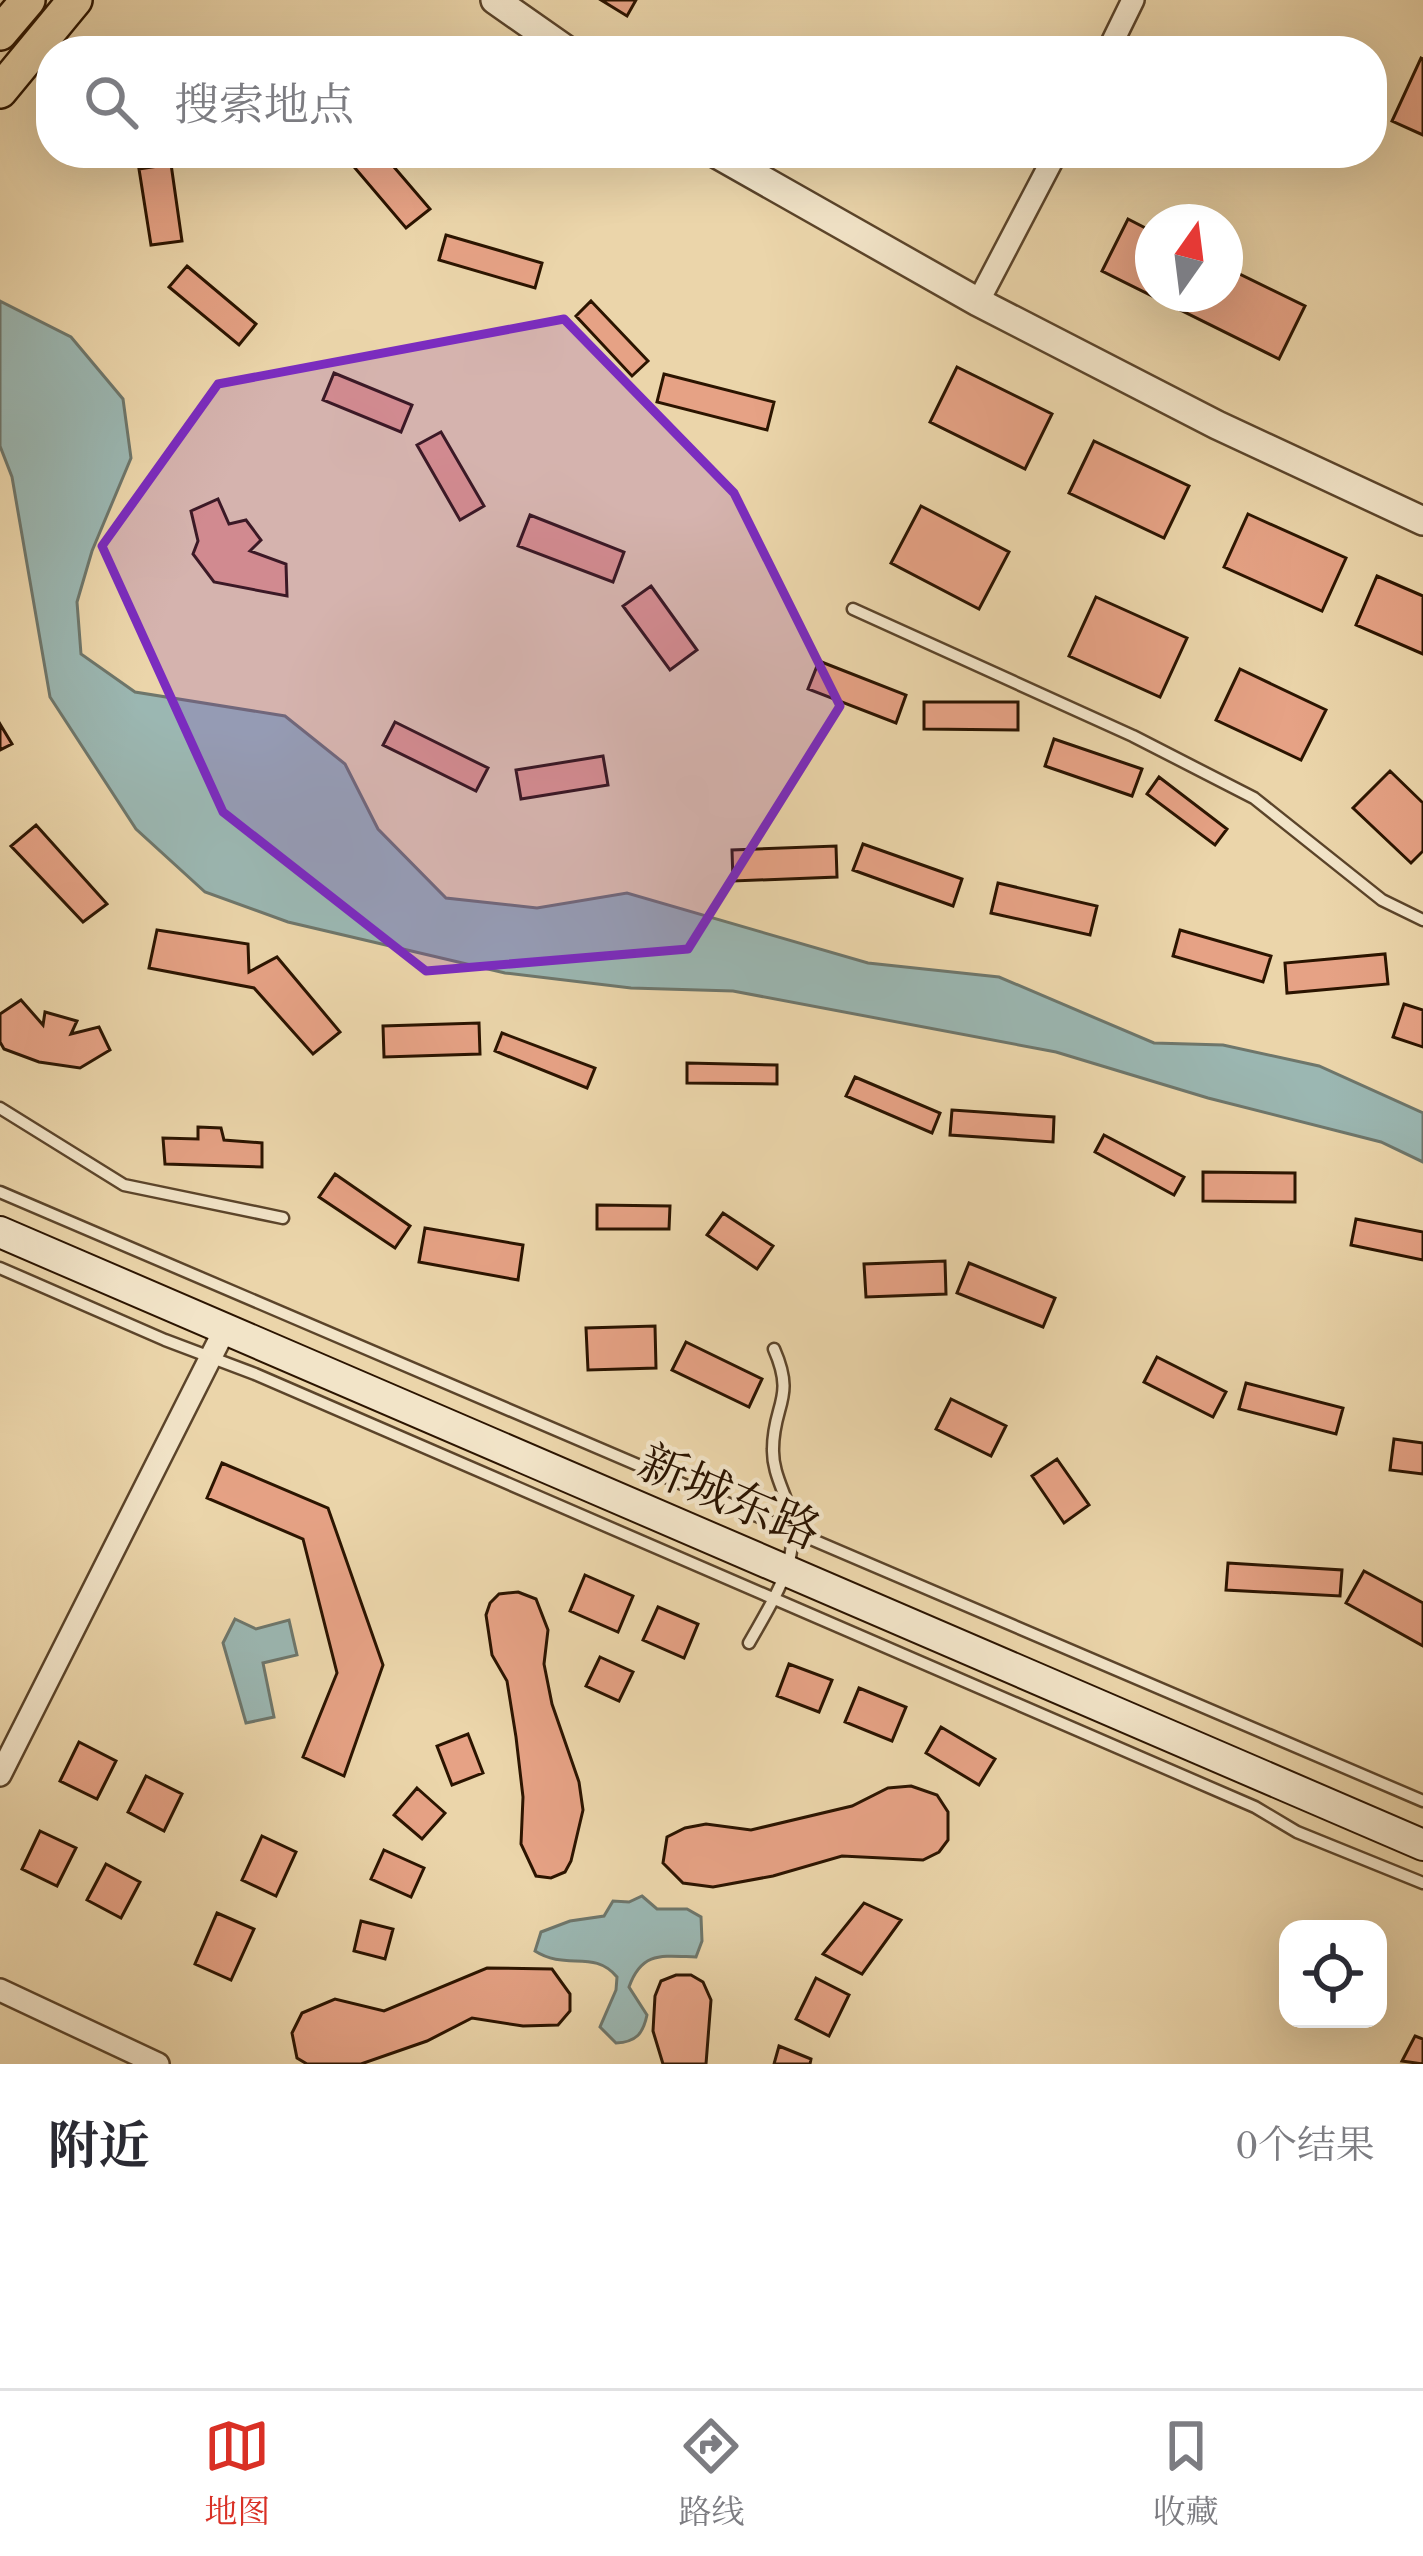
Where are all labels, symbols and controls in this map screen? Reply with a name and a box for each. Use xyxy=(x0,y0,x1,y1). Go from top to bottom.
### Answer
search box xyxy=(36,36,1387,168)
icon: search xyxy=(78,69,144,135)
text: 搜索地点 xyxy=(174,86,354,131)
north arrow xyxy=(1135,204,1243,312)
street label: 新城东路 xyxy=(631,1436,828,1559)
map controls xyxy=(1279,1920,1387,2028)
button: locate xyxy=(1279,1920,1387,2028)
text: 附近 xyxy=(48,2124,150,2175)
text: 0个结果 xyxy=(1235,2128,1375,2167)
tab: 地图 xyxy=(204,2413,270,2535)
tab: 路线 xyxy=(678,2413,744,2535)
tab: 收藏 xyxy=(1153,2413,1219,2535)

